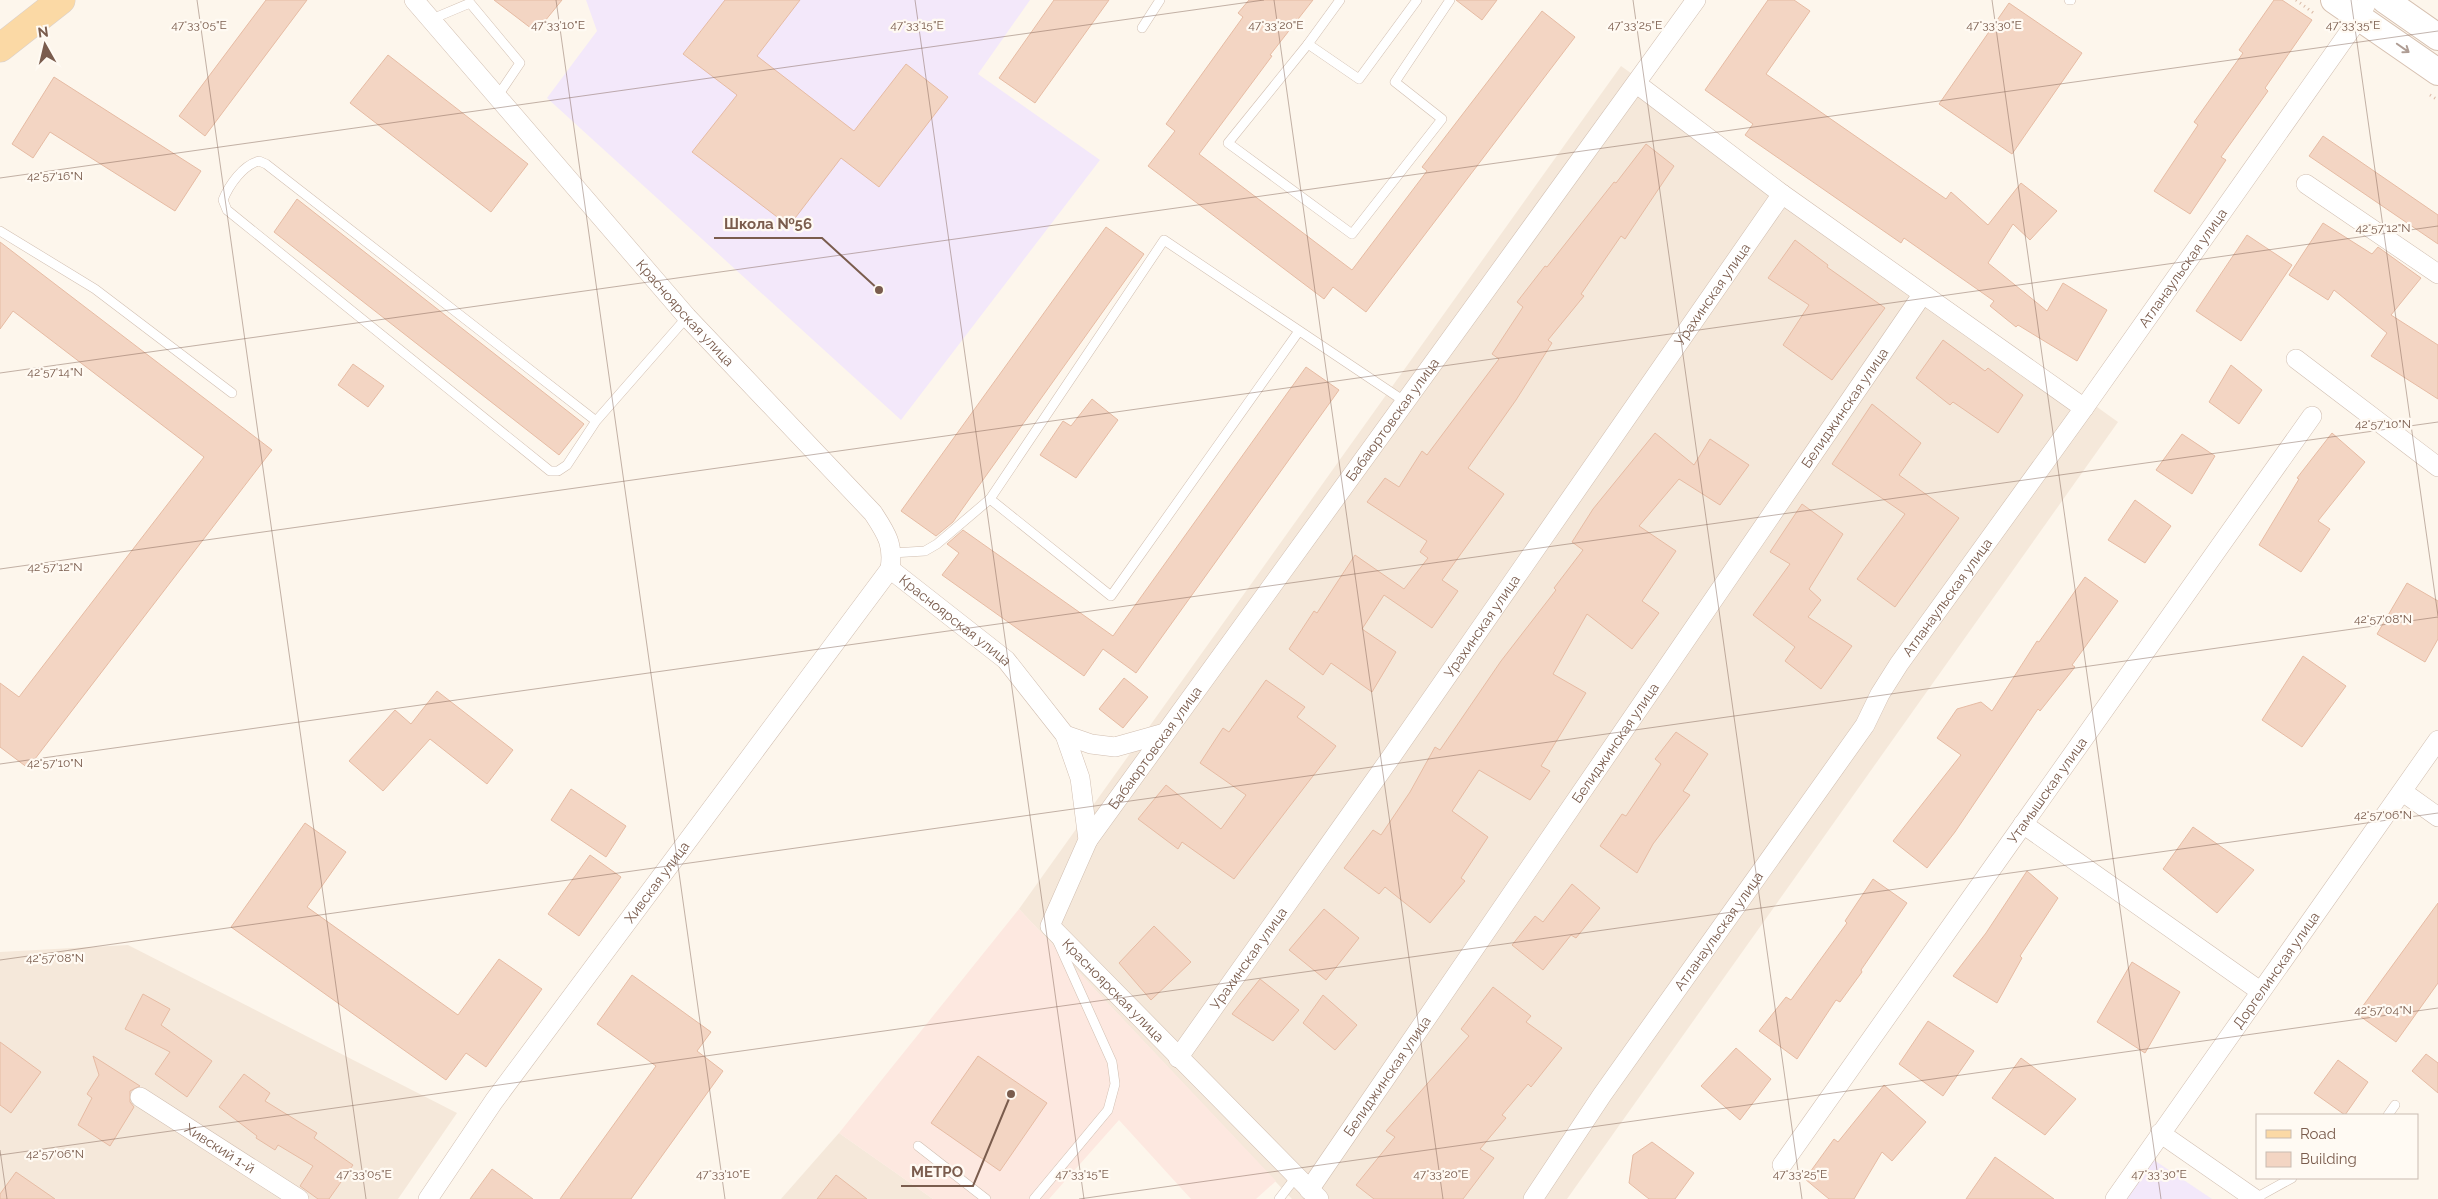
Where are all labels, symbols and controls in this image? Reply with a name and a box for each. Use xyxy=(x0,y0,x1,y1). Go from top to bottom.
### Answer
text: 47°33'05"E xyxy=(171,18,227,32)
text: 47°33'10"E xyxy=(531,18,585,32)
text: 47°33'15"E xyxy=(890,18,944,32)
text: 47°33'20"E xyxy=(1248,18,1304,32)
text: 47°33'25"E xyxy=(1608,18,1662,32)
text: 47°33'30"E xyxy=(1966,18,2022,32)
text: 47°33'35"E xyxy=(2326,18,2380,32)
north arrow xyxy=(20,20,70,70)
text: N xyxy=(37,23,50,41)
one-way arrow xyxy=(2396,43,2410,53)
text: 42°57'16"N xyxy=(27,169,83,183)
street label: Атланаульская улица xyxy=(2135,205,2230,330)
callout: Школа №56 xyxy=(714,208,822,238)
text: Школа №56 xyxy=(724,215,812,233)
text: 42°57'12"N xyxy=(2355,221,2411,235)
street label: Урахинская улица xyxy=(1671,240,1753,349)
street label: Красноярская улица xyxy=(633,256,737,369)
street label: Белиджинская улица xyxy=(1798,345,1891,471)
street label: Бабаюртовская улица xyxy=(1343,355,1442,484)
text: 42°57'14"N xyxy=(27,365,83,379)
text: 42°57'10"N xyxy=(2355,417,2411,431)
street label: Атланаульская улица xyxy=(1899,535,1995,659)
text: 42°57'12"N xyxy=(27,560,83,574)
street label: Красноярская улица xyxy=(896,571,1015,669)
street label: Урахинская улица xyxy=(1441,572,1523,681)
text: 42°57'08"N xyxy=(2354,612,2412,626)
street label: Белиджинская улица xyxy=(1569,680,1662,806)
street label: Бабаюртовская улица xyxy=(1105,683,1205,812)
street label: Утамышская улица xyxy=(2004,734,2090,846)
text: 42°57'10"N xyxy=(27,756,83,770)
text: 42°57'06"N xyxy=(2354,808,2412,822)
street label: Хивская улица xyxy=(621,838,692,926)
street label: Атланаульская улица xyxy=(1671,869,1766,993)
street label: Урахинская улица xyxy=(1207,904,1290,1013)
street label: Доргелинская улица xyxy=(2230,909,2323,1031)
street label: Красноярская улица xyxy=(1059,935,1167,1045)
text: 42°57'08"N xyxy=(26,951,84,965)
text: 42°57'04"N xyxy=(2354,1003,2412,1017)
street label: Белиджинская улица xyxy=(1340,1013,1434,1139)
legend xyxy=(2256,1114,2418,1179)
street label: Хивский 1-й xyxy=(182,1120,258,1177)
text: Road xyxy=(2300,1125,2336,1143)
text: 42°57'06"N xyxy=(26,1147,84,1161)
text: Building xyxy=(2300,1150,2357,1168)
callout: МЕТРО xyxy=(901,1156,973,1186)
text: МЕТРО xyxy=(911,1163,963,1181)
text: 47°33'05"E xyxy=(336,1167,392,1181)
text: 47°33'10"E xyxy=(696,1167,750,1181)
text: 47°33'15"E xyxy=(1055,1167,1109,1181)
text: 47°33'20"E xyxy=(1413,1167,1469,1181)
text: 47°33'25"E xyxy=(1773,1167,1827,1181)
text: 47°33'30"E xyxy=(2131,1167,2187,1181)

